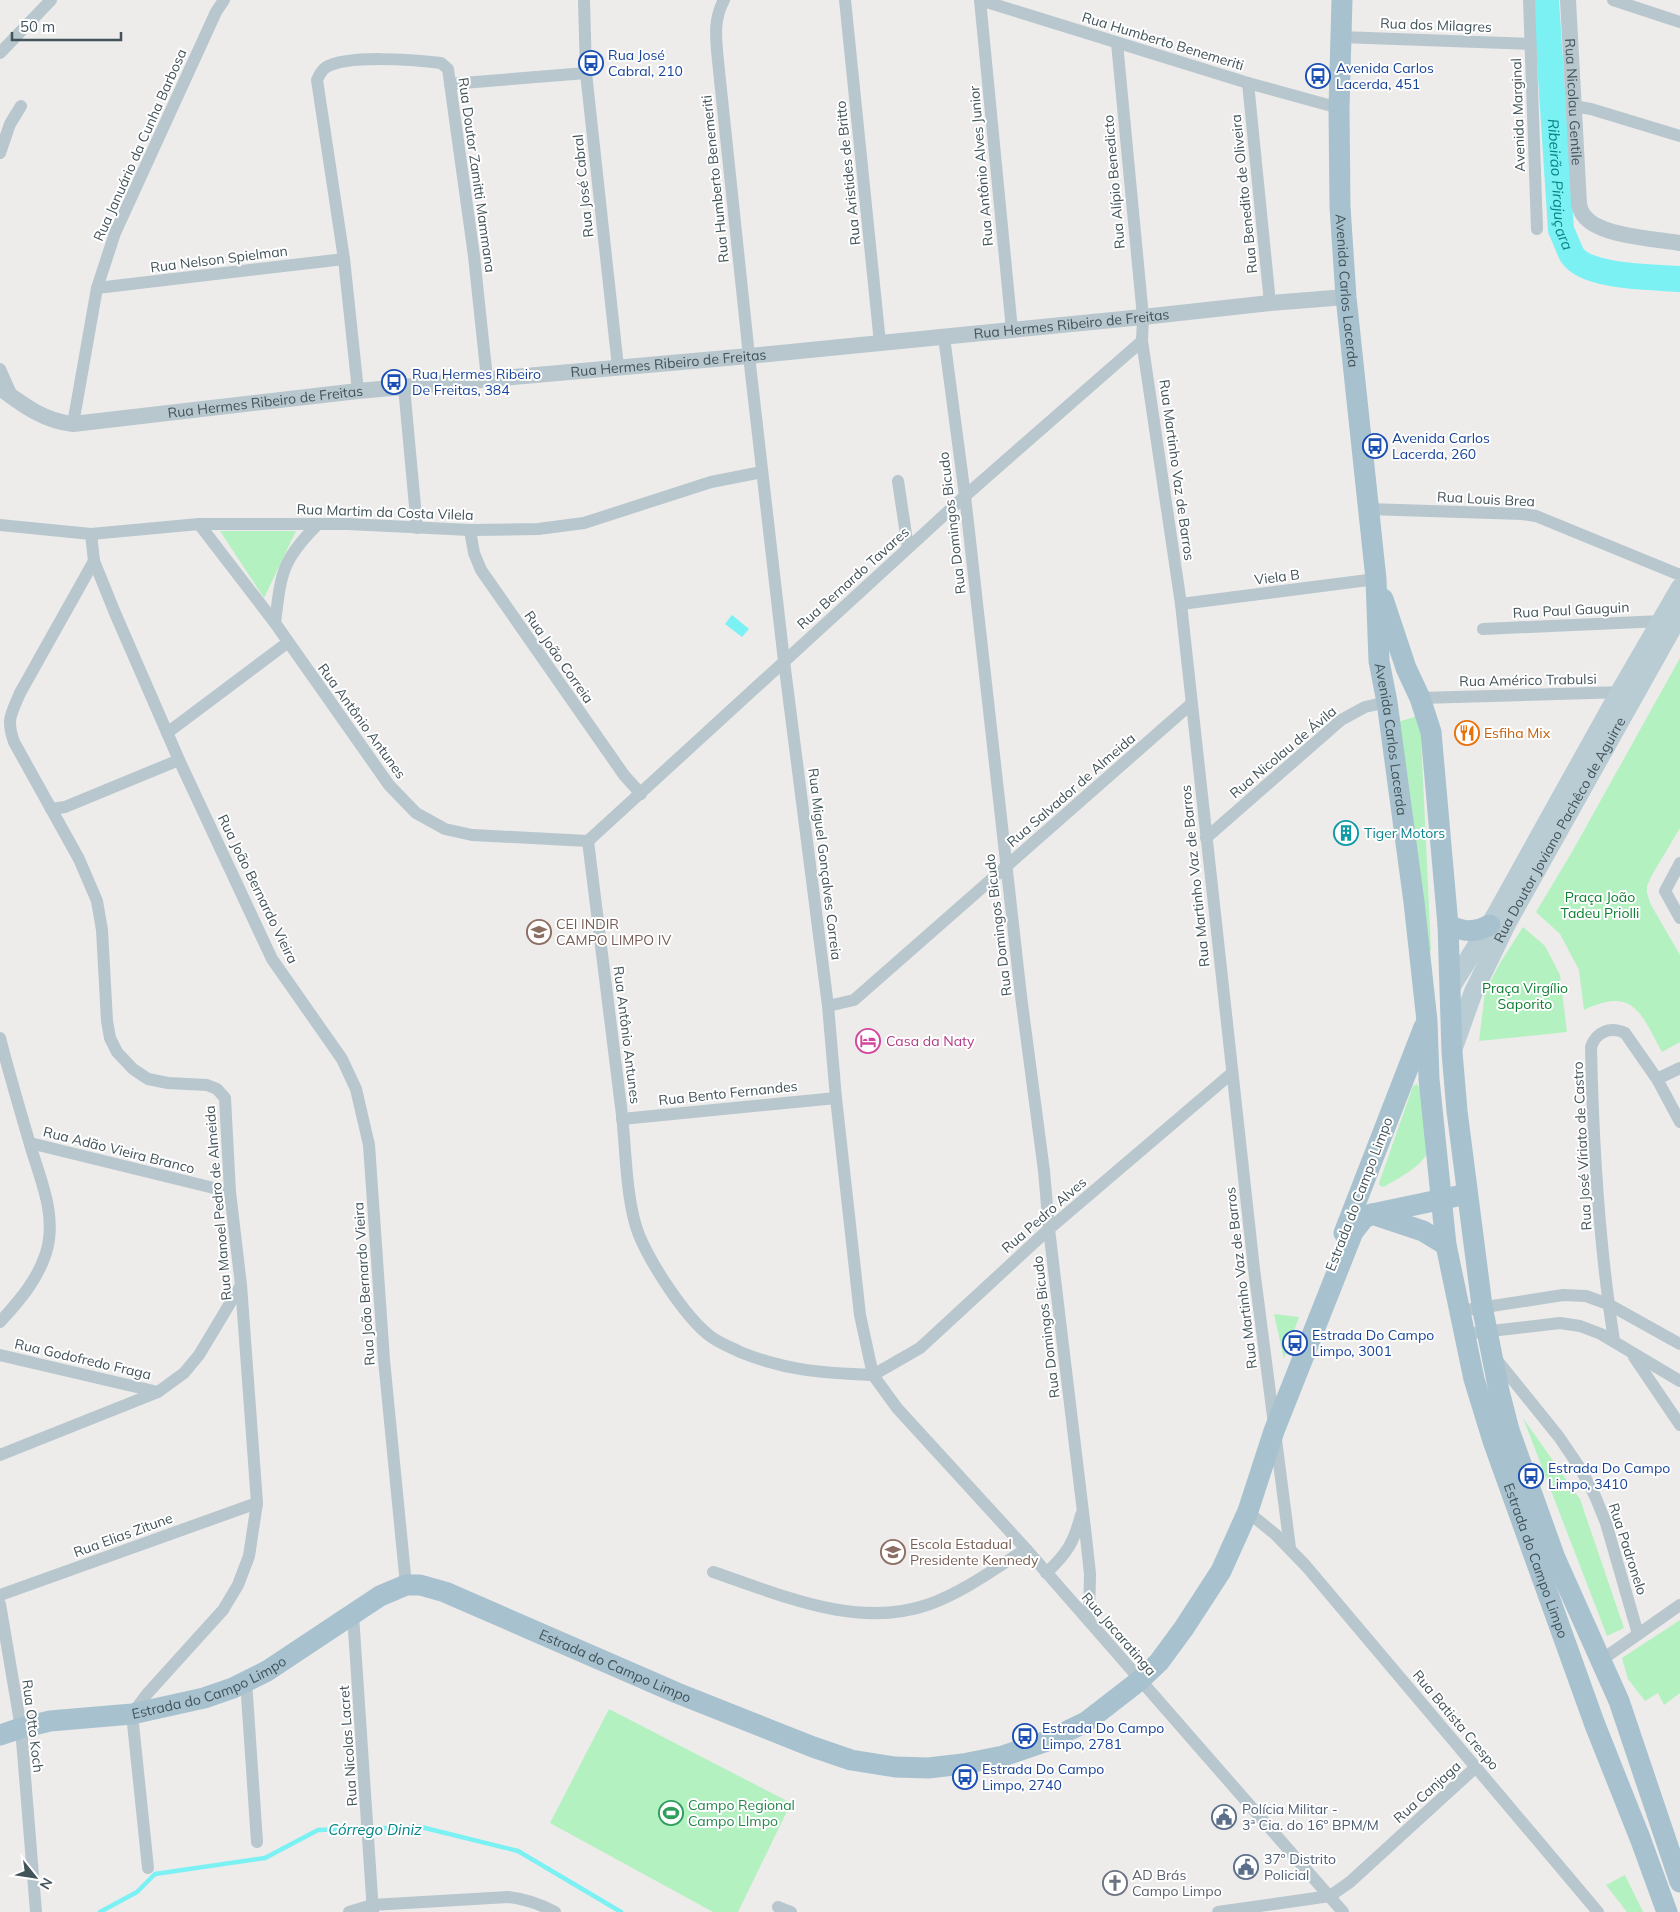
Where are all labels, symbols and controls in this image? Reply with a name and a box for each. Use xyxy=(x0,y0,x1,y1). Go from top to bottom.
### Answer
street label: Rua Humberto Benemeriti xyxy=(1080,8,1246,74)
scale bar xyxy=(12,10,121,42)
street label: Rua dos Milagres xyxy=(1380,14,1492,36)
text: 50 m xyxy=(20,17,55,36)
street label: Rua Nicolau Gentile xyxy=(1561,38,1586,166)
street label: Rua Januário da Cunha Barbosa xyxy=(89,46,191,244)
place label: Rua José Cabral, 210 xyxy=(608,46,683,80)
bus stop icon: Rua José Cabral, 210 xyxy=(578,50,604,76)
street label: Avenida Marginal xyxy=(1507,58,1529,172)
place label: Avenida Carlos Lacerda, 451 xyxy=(1336,59,1434,93)
bus stop icon: Avenida Carlos Lacerda, 451 xyxy=(1305,63,1331,89)
street label: Rua Doutor Zamitti Mammana xyxy=(454,76,500,274)
street label: Rua Antônio Alves Junior xyxy=(965,84,997,247)
street label: Rua Humberto Benemeriti xyxy=(697,94,733,264)
street label: Rua Aristides de Britto xyxy=(831,100,865,246)
street label: Rua Alípio Benedicto xyxy=(1099,114,1129,250)
street label: Rua Benedito de Oliveira xyxy=(1227,114,1261,274)
water label: Ribeirão Pirajuçara xyxy=(1544,118,1578,253)
street label: Rua José Cabral xyxy=(569,134,597,238)
street label: Avenida Carlos Lacerda xyxy=(1331,213,1362,368)
street label: Rua Nelson Spielman xyxy=(149,242,289,276)
street label: Rua Hermes Ribeiro de Freitas xyxy=(973,305,1170,343)
street label: Rua Hermes Ribeiro de Freitas xyxy=(570,345,767,381)
place label: Rua Hermes Ribeiro De Freitas, 384 xyxy=(412,365,541,399)
bus stop icon: Rua Hermes Ribeiro De Freitas, 384 xyxy=(381,369,407,395)
street label: Rua Martinho Vaz de Barros xyxy=(1155,378,1199,562)
street label: Rua Hermes Ribeiro de Freitas xyxy=(167,382,364,422)
place label: Avenida Carlos Lacerda, 260 xyxy=(1392,429,1490,463)
bus stop icon: Avenida Carlos Lacerda, 260 xyxy=(1362,433,1388,459)
street label: Rua Domingos Bicudo xyxy=(934,451,970,595)
street label: Rua Louis Brea xyxy=(1437,487,1535,511)
street label: Rua Martim da Costa Vilela xyxy=(296,500,474,524)
street label: Rua Bernardo Tavares xyxy=(793,523,913,633)
street label: Viela B xyxy=(1253,565,1301,589)
street label: Rua Paul Gauguin xyxy=(1512,598,1630,622)
street label: Rua João Correia xyxy=(520,607,598,707)
street label: Rua Antônio Antunes xyxy=(314,660,410,782)
street label: Avenida Carlos Lacerda xyxy=(1371,661,1411,817)
street label: Rua Américo Trabulsi xyxy=(1459,670,1597,690)
street label: Rua Nicolau de Ávila xyxy=(1226,702,1340,802)
street label: Rua Doutor Joviano Pachêco de Aguirre xyxy=(1490,714,1629,946)
restaurant icon: Esfiha Mix xyxy=(1454,720,1480,746)
place label: Esfiha Mix xyxy=(1484,724,1551,742)
street label: Rua Salvador de Almeida xyxy=(1003,729,1139,851)
street label: Rua Miguel Gonçalves Correia xyxy=(804,767,846,961)
street label: Rua Martinho Vaz de Barros xyxy=(1176,784,1214,968)
street label: Rua João Bernardo Vieira xyxy=(214,811,302,967)
building icon: Tiger Motors xyxy=(1333,820,1359,846)
place label: Tiger Motors xyxy=(1364,824,1445,842)
street label: Rua Domingos Bicudo xyxy=(980,853,1016,997)
park label: Praça João Tadeu Priolli xyxy=(1561,888,1639,922)
place label: CEI INDIR CAMPO LIMPO IV xyxy=(556,915,671,949)
school or university icon: CEI INDIR CAMPO LIMPO IV xyxy=(526,919,552,945)
street label: Rua Antônio Antunes xyxy=(610,965,644,1105)
park label: Praça Virgílio Saporito xyxy=(1482,979,1568,1013)
hotel icon: Casa da Naty xyxy=(855,1028,881,1054)
place label: Casa da Naty xyxy=(886,1032,975,1050)
street label: Rua José Víriato de Castro xyxy=(1569,1061,1595,1231)
street label: Rua Bento Fernandes xyxy=(658,1077,798,1109)
street label: Rua Manoel Pedro de Almeida xyxy=(201,1105,235,1301)
street label: Estrada do Campo Limpo xyxy=(1321,1114,1397,1274)
street label: Rua Adão Vieira Branco xyxy=(41,1122,197,1178)
street label: Rua Pedro Alves xyxy=(998,1173,1090,1257)
street label: Rua Martinho Vaz de Barros xyxy=(1221,1186,1261,1370)
street label: Rua João Bernardo Vieira xyxy=(349,1202,379,1366)
street label: Rua Domingos Bicudo xyxy=(1028,1255,1064,1399)
place label: Estrada Do Campo Limpo, 3001 xyxy=(1312,1326,1434,1360)
bus stop icon: Estrada Do Campo Limpo, 3001 xyxy=(1282,1330,1308,1356)
street label: Rua Godofredo Fraga xyxy=(13,1335,153,1383)
place label: Estrada Do Campo Limpo, 3410 xyxy=(1548,1459,1670,1493)
bus stop icon: Estrada Do Campo Limpo, 3410 xyxy=(1518,1463,1544,1489)
street label: Estrada do Campo Limpo xyxy=(1500,1481,1572,1641)
street label: Rua Padronelo xyxy=(1605,1501,1651,1597)
street label: Rua Elias Zitune xyxy=(71,1509,175,1561)
place label: Escola Estadual Presidente Kennedy xyxy=(910,1535,1039,1569)
school or university icon: Escola Estadual Presidente Kennedy xyxy=(880,1539,906,1565)
street label: Rua Jacaratinga xyxy=(1078,1589,1160,1679)
street label: Estrada do Campo Limpo xyxy=(536,1625,694,1707)
street label: Estrada do Campo Limpo xyxy=(130,1652,290,1723)
street label: Rua Batista Crespo xyxy=(1409,1666,1503,1774)
street label: Rua Otto Koch xyxy=(18,1678,48,1774)
street label: Rua Nicolas Lacret xyxy=(335,1685,361,1807)
place label: Estrada Do Campo Limpo, 2781 xyxy=(1042,1719,1164,1753)
bus stop icon: Estrada Do Campo Limpo, 2781 xyxy=(1012,1723,1038,1749)
street label: Rua Canjaga xyxy=(1390,1757,1464,1827)
place label: Estrada Do Campo Limpo, 2740 xyxy=(982,1760,1104,1794)
bus stop icon: Estrada Do Campo Limpo, 2740 xyxy=(952,1764,978,1790)
place label: Campo Regional Campo LImpo xyxy=(688,1796,795,1830)
sports icon: Campo Regional Campo LImpo xyxy=(658,1800,684,1826)
place label: Polícia Militar - 3ª Cia. do 16º BPM/M xyxy=(1242,1800,1379,1834)
public building icon: Polícia Militar - 3ª Cia. do 16º BPM/M xyxy=(1211,1804,1237,1830)
water label: Córrego Diniz xyxy=(328,1820,422,1839)
place label: 37º Distrito Policial xyxy=(1264,1850,1336,1884)
north arrow xyxy=(10,1852,60,1902)
public building icon: 37º Distrito Policial xyxy=(1233,1854,1259,1880)
place label: AD Brás Campo Limpo xyxy=(1132,1866,1222,1900)
church icon: AD Brás Campo Limpo xyxy=(1102,1870,1128,1896)
text: N xyxy=(36,1874,57,1893)

